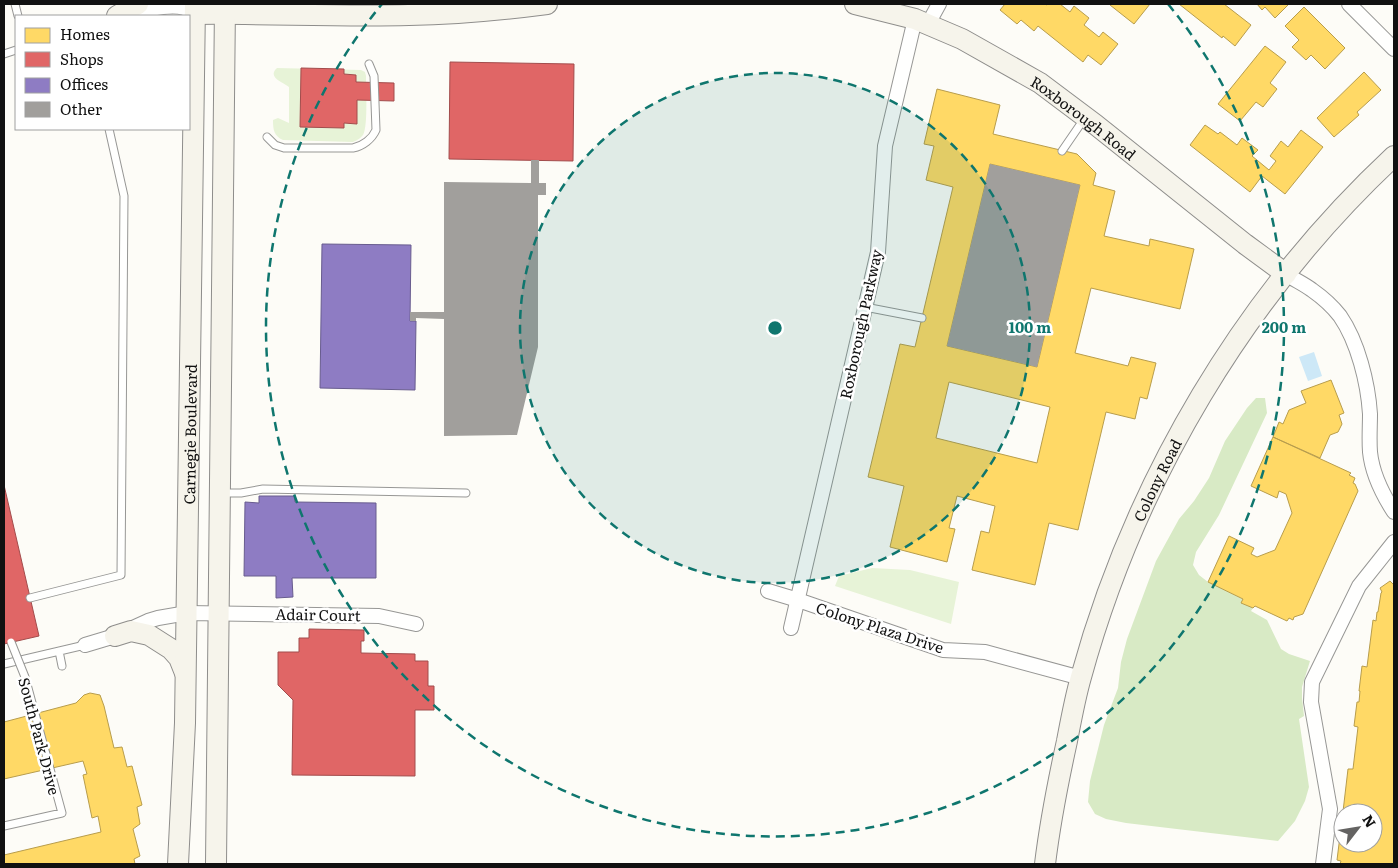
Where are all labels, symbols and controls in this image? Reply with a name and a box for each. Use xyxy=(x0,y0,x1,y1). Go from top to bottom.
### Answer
legend xyxy=(15,15,190,130)
text: Homes xyxy=(60,22,110,45)
text: Shops xyxy=(60,47,103,70)
street label: Roxborough Road xyxy=(1027,69,1142,165)
text: Offices xyxy=(60,72,108,95)
text: Other xyxy=(60,97,102,120)
street label: Roxborough Parkway xyxy=(833,247,887,401)
text: 100 m xyxy=(1009,315,1051,338)
text: 200 m xyxy=(1262,315,1306,338)
centre of rings xyxy=(766,319,784,337)
street label: Carnegie Boulevard xyxy=(177,364,201,505)
street label: Colony Road xyxy=(1126,434,1186,525)
street label: Colony Plaza Drive xyxy=(813,595,947,659)
street label: Adair Court xyxy=(275,602,361,626)
street label: South Park Drive xyxy=(13,675,67,798)
north arrow xyxy=(1333,803,1383,853)
text: N xyxy=(1358,811,1382,831)

